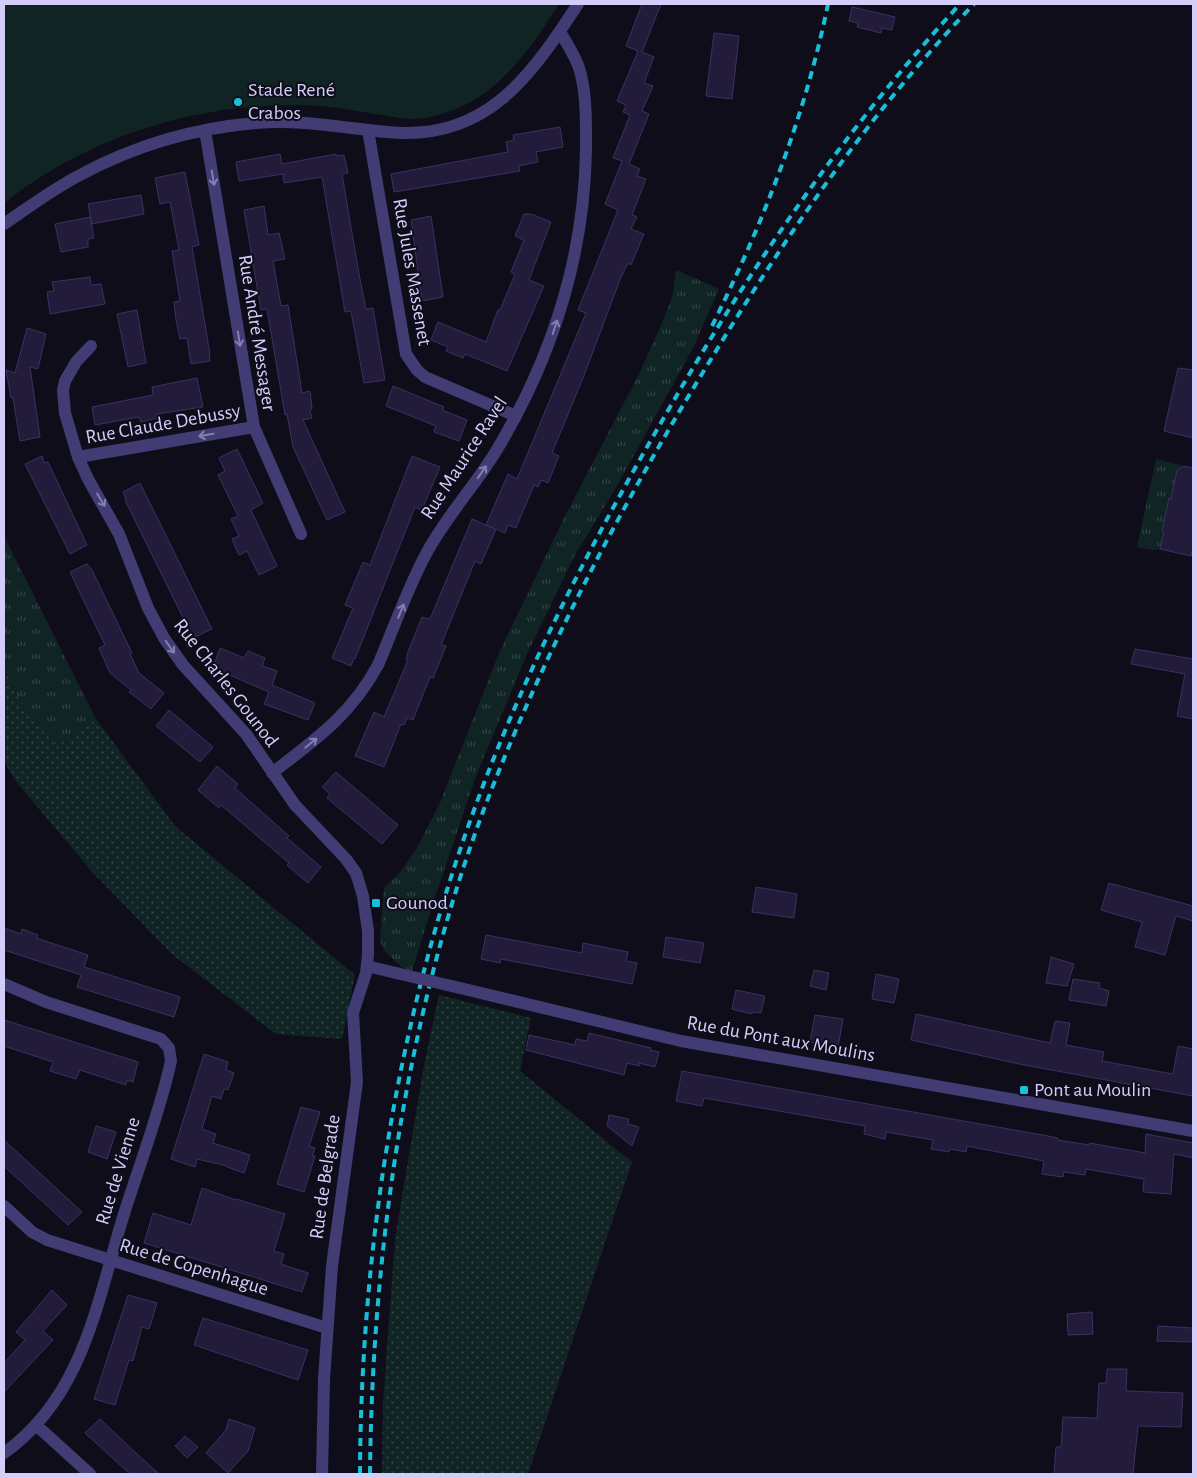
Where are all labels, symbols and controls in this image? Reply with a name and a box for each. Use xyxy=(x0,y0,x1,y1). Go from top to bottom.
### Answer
place label: Stade René Crabos xyxy=(248,80,335,123)
marker: Stade René Crabos xyxy=(232,96,244,108)
one-way arrow xyxy=(208,170,218,186)
street label: Rue Jules Massenet xyxy=(389,197,435,348)
street label: Rue André Messager xyxy=(235,253,279,413)
one-way arrow xyxy=(551,320,560,335)
one-way arrow xyxy=(235,330,245,346)
street label: Rue Maurice Ravel xyxy=(417,393,511,523)
street label: Rue Claude Debussy xyxy=(84,400,242,447)
one-way arrow xyxy=(198,431,214,441)
one-way arrow xyxy=(477,465,487,479)
one-way arrow xyxy=(96,493,106,507)
one-way arrow xyxy=(397,604,406,620)
street label: Rue Charles Gounod xyxy=(170,615,282,751)
one-way arrow xyxy=(165,639,175,653)
one-way arrow xyxy=(304,738,317,749)
place label: Gounod xyxy=(386,893,448,913)
marker: Gounod xyxy=(370,897,382,909)
street label: Rue du Pont aux Moulins xyxy=(685,1013,877,1065)
place label: Pont au Moulin xyxy=(1034,1080,1151,1100)
marker: Pont au Moulin xyxy=(1018,1084,1030,1096)
street label: Rue de Belgrade xyxy=(306,1113,344,1241)
street label: Rue de Vienne xyxy=(92,1115,144,1227)
street label: Rue de Copenhague xyxy=(117,1235,271,1299)

